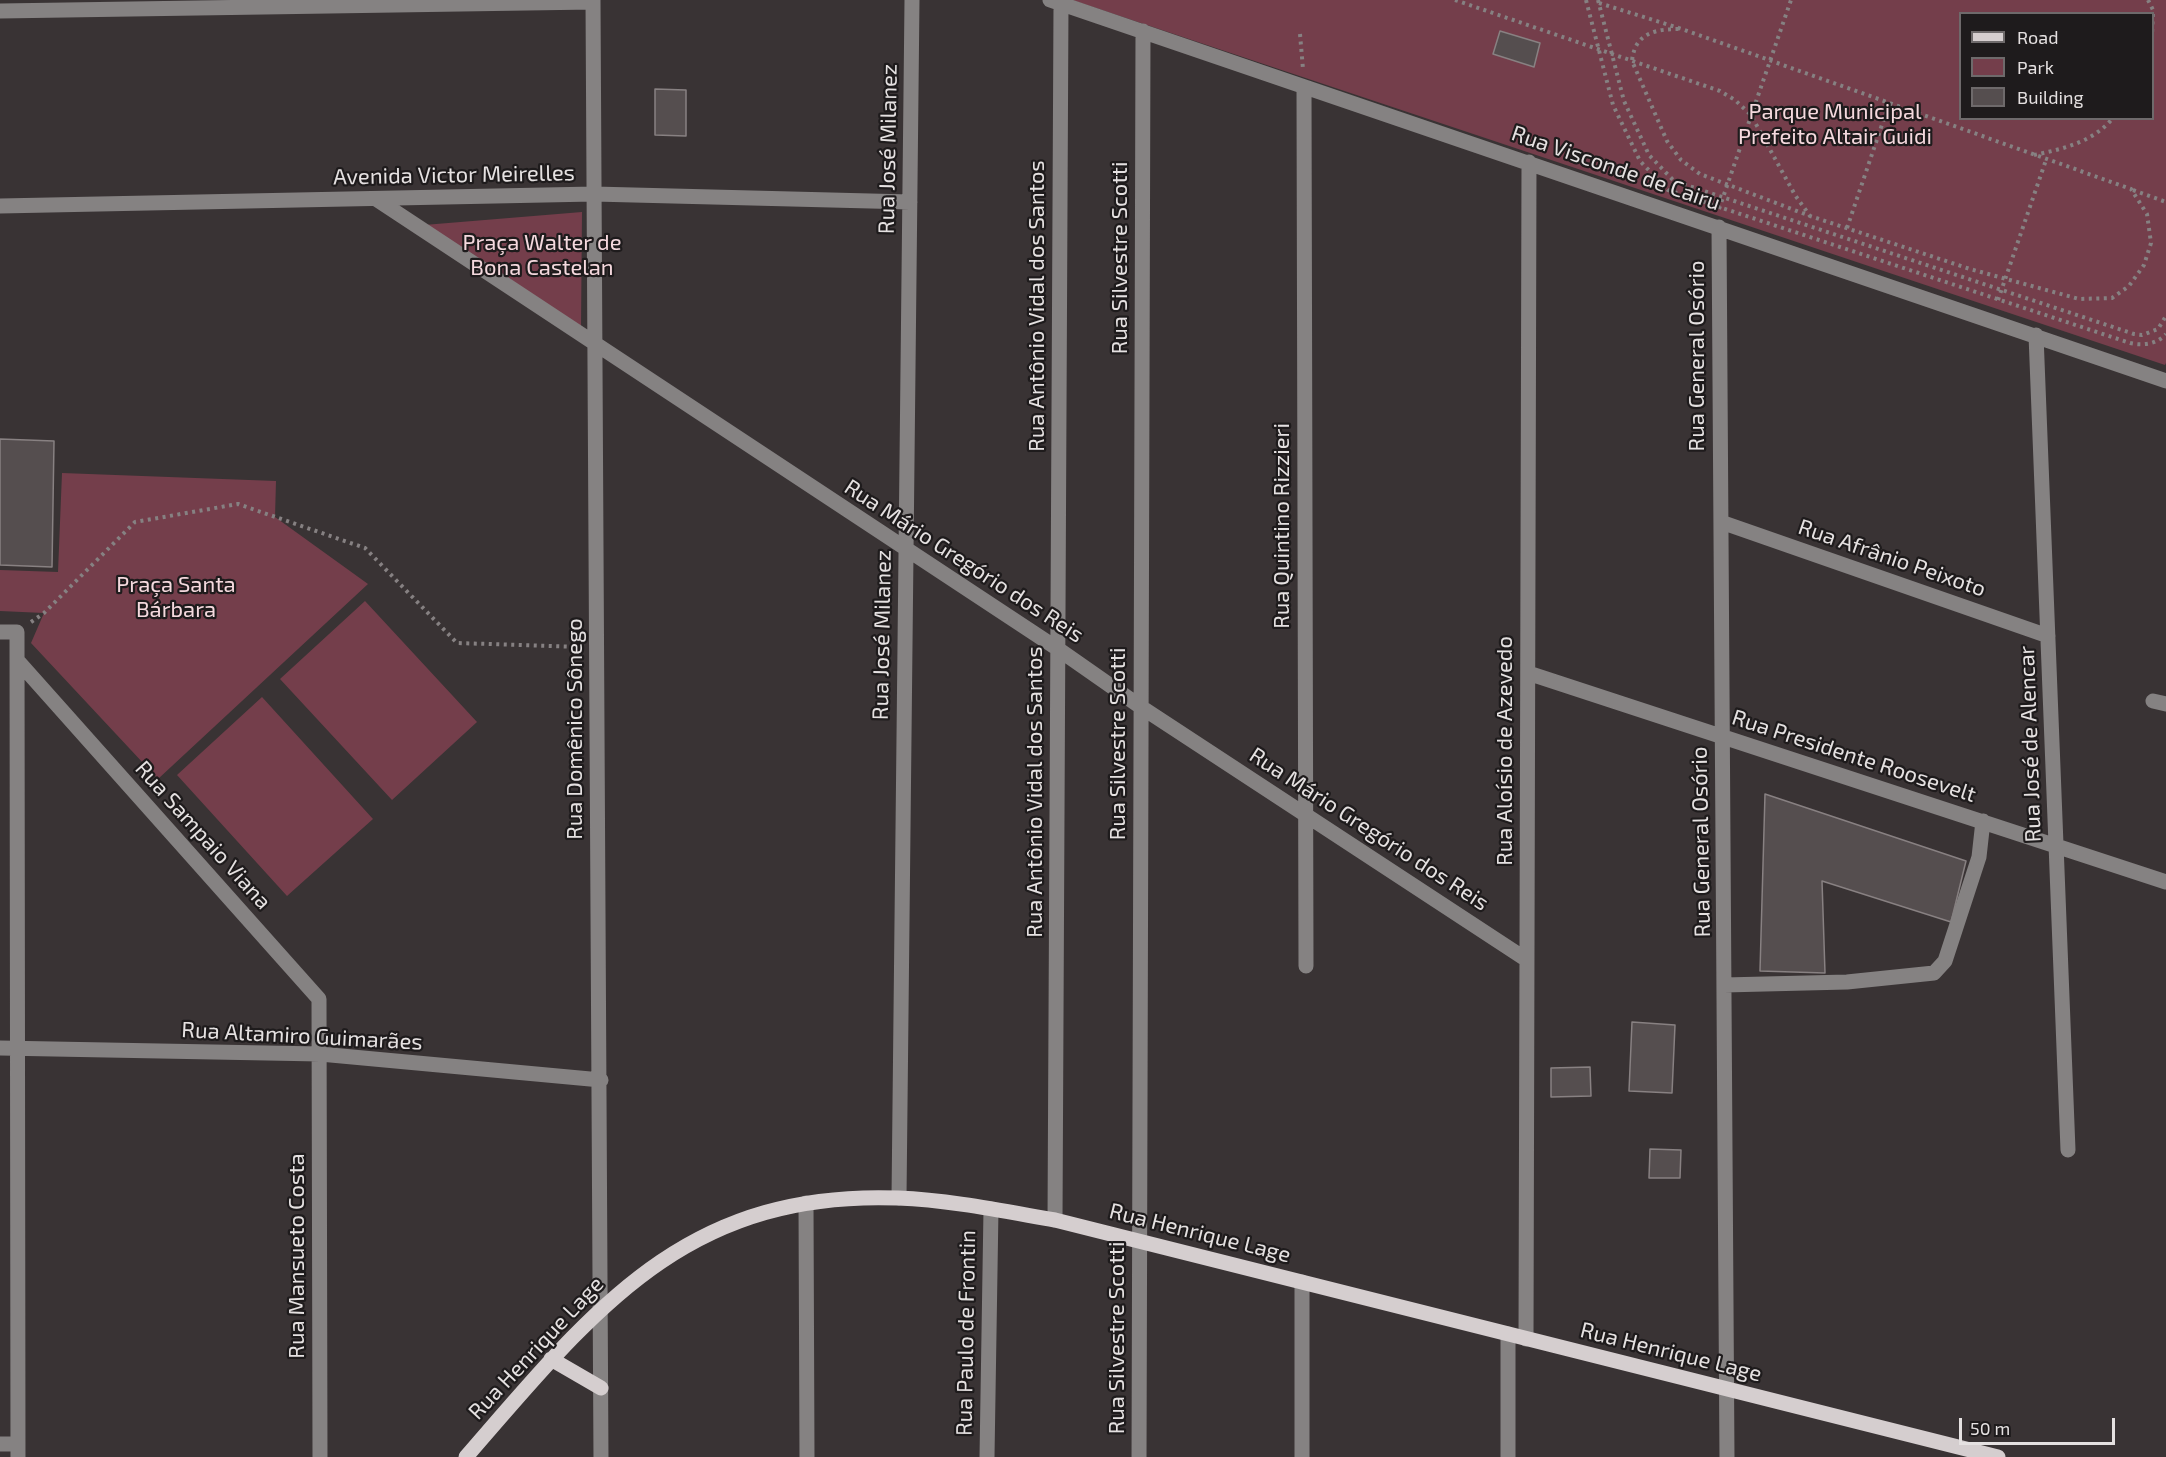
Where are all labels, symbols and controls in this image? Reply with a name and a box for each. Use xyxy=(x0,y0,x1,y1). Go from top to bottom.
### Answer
legend xyxy=(1959,12,2154,120)
text: Road xyxy=(2017,26,2058,48)
text: Park xyxy=(2017,56,2054,78)
street label: Rua José Milanez xyxy=(873,64,903,234)
text: Building xyxy=(2017,86,2084,108)
park label: Parque Municipal Prefeito Altair Guidi xyxy=(1738,99,1932,150)
street label: Rua Visconde de Cairu xyxy=(1508,120,1724,216)
street label: Avenida Victor Meirelles xyxy=(333,160,575,190)
street label: Rua Antônio Vidal dos Santos xyxy=(1024,160,1050,452)
street label: Rua Silvestre Scotti xyxy=(1107,162,1133,354)
park label: Praça Walter de Bona Castelan xyxy=(462,230,622,282)
street label: Rua General Osório xyxy=(1684,261,1710,451)
street label: Rua Quintino Rizzieri xyxy=(1269,423,1295,629)
street label: Rua Mário Gregório dos Reis xyxy=(839,474,1089,648)
street label: Rua Afrânio Peixoto xyxy=(1795,514,1989,602)
street label: Rua José Milanez xyxy=(867,550,897,720)
park label: Praça Santa Bárbara xyxy=(116,572,236,624)
street label: Rua Domênico Sônego xyxy=(562,618,588,840)
street label: Rua Aloísio de Azevedo xyxy=(1492,636,1518,866)
street label: Rua José de Alencar xyxy=(2013,645,2047,843)
street label: Rua Antônio Vidal dos Santos xyxy=(1022,646,1048,938)
street label: Rua Silvestre Scotti xyxy=(1105,648,1131,840)
street label: Rua Presidente Roosevelt xyxy=(1729,704,1979,808)
street label: Rua Mário Gregório dos Reis xyxy=(1244,742,1494,916)
street label: Rua General Osório xyxy=(1686,746,1716,938)
street label: Rua Sampaio Viana xyxy=(130,755,276,915)
street label: Rua Altamiro Guimarães xyxy=(181,1017,423,1055)
street label: Rua Mansueto Costa xyxy=(284,1153,310,1359)
street label: Rua Henrique Lage xyxy=(1107,1198,1293,1268)
street label: Rua Paulo de Frontin xyxy=(951,1230,981,1436)
street label: Rua Silvestre Scotti xyxy=(1104,1242,1130,1434)
street label: Rua Henrique Lage xyxy=(463,1271,609,1425)
street label: Rua Henrique Lage xyxy=(1578,1317,1764,1387)
scale bar xyxy=(1962,1406,2118,1444)
text: 50 m xyxy=(1970,1417,2010,1439)

